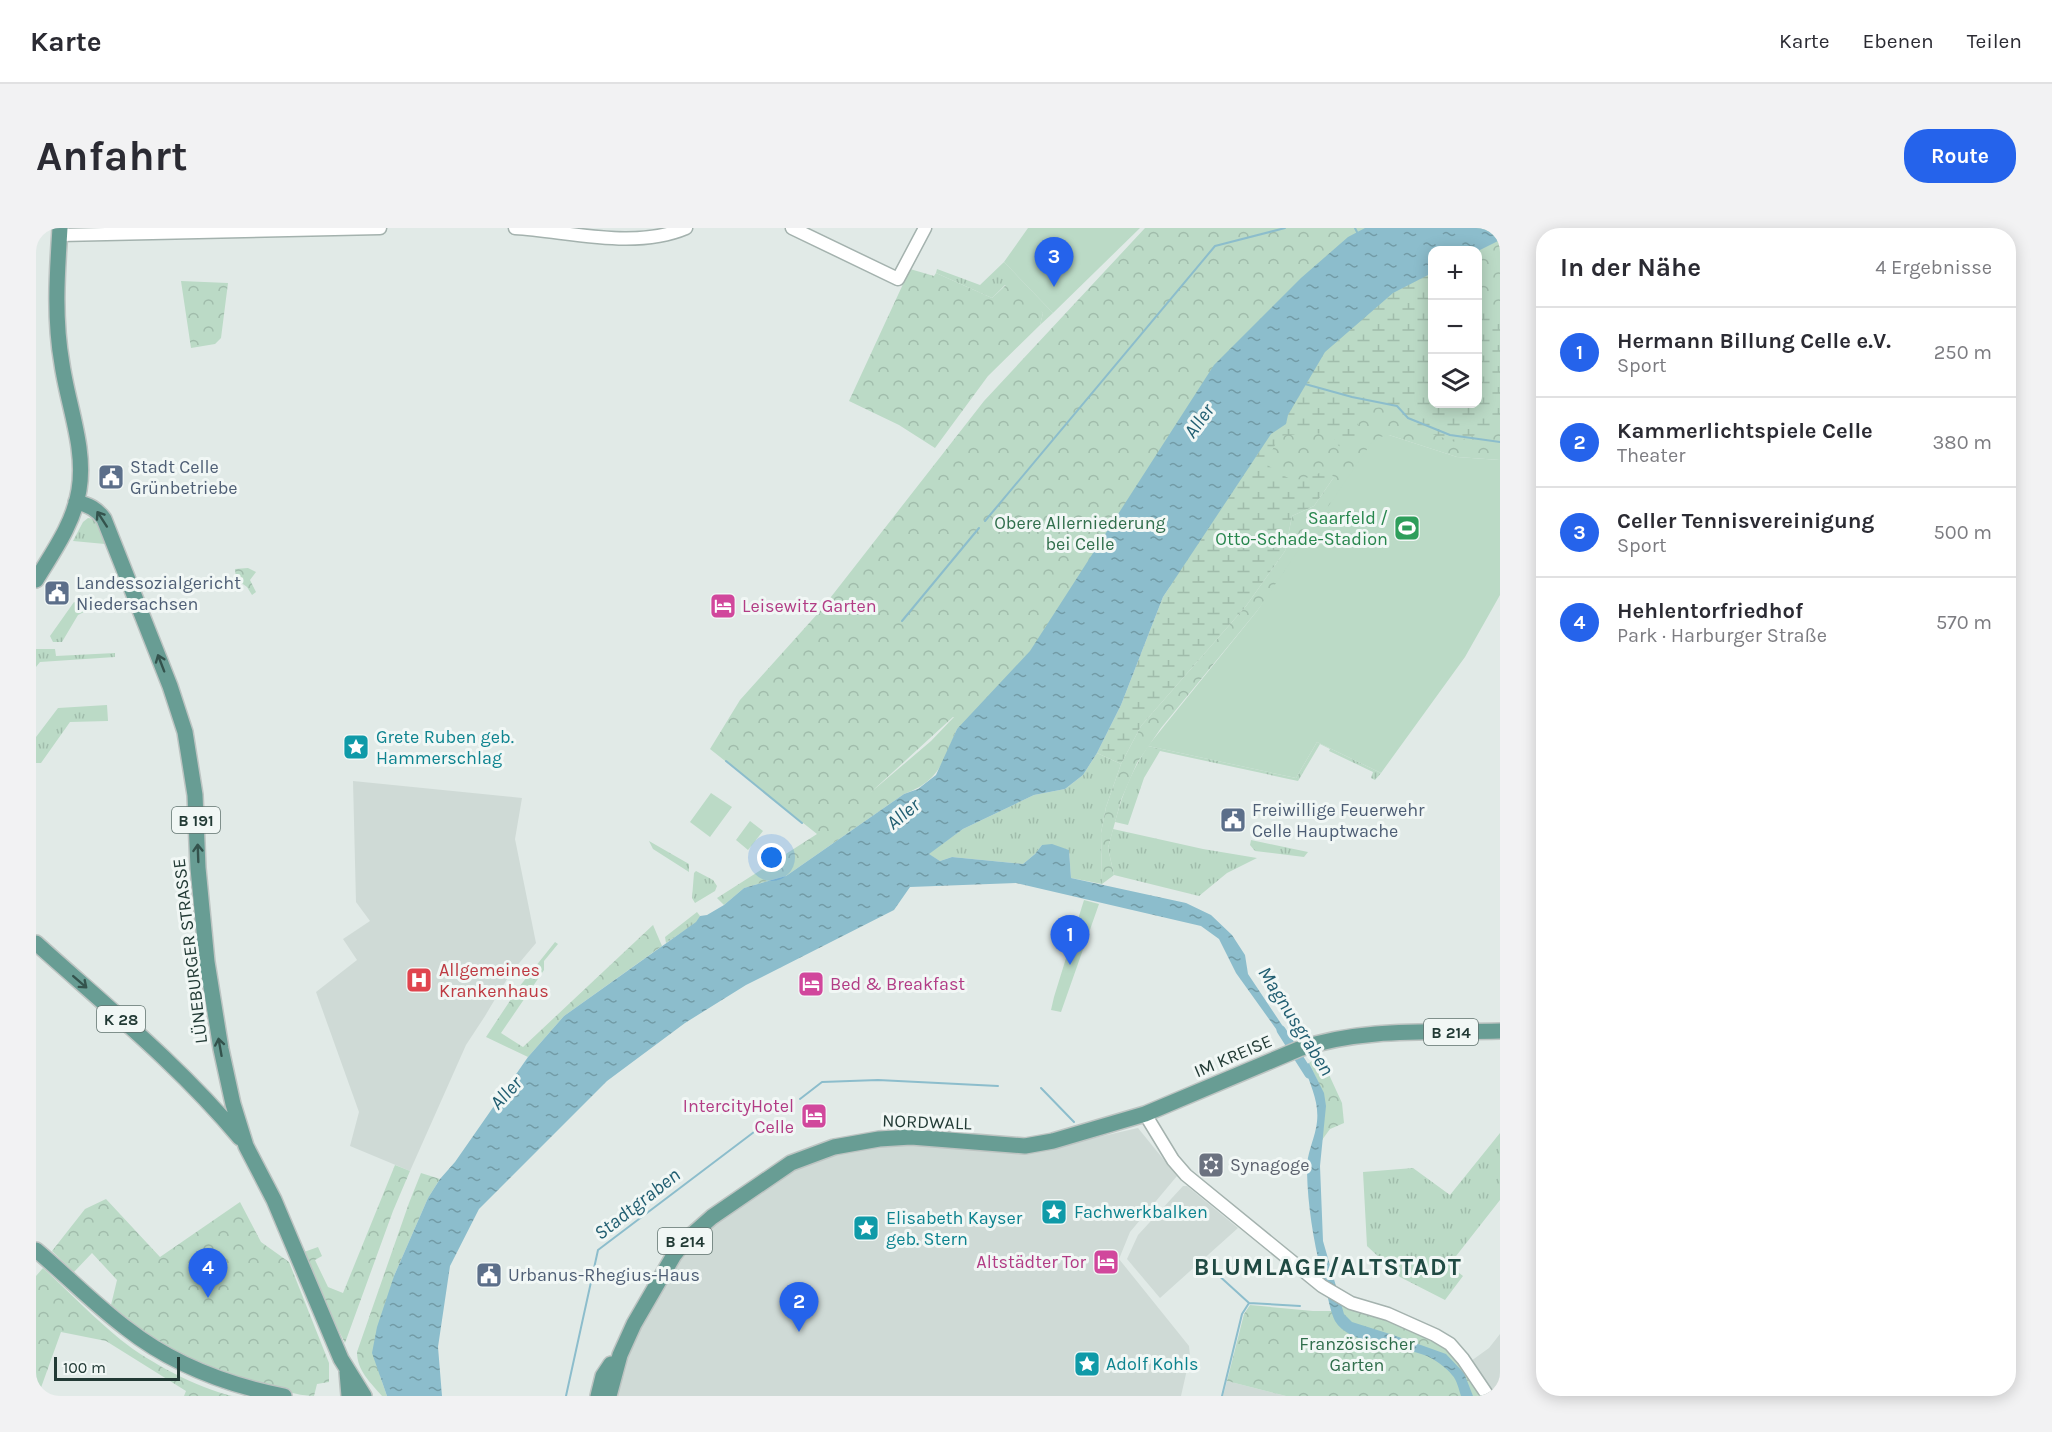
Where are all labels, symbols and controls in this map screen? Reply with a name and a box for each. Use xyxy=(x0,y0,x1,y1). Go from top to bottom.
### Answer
text: Karte xyxy=(30,25,102,58)
text: Karte xyxy=(1779,29,1830,53)
text: Ebenen xyxy=(1863,29,1934,53)
text: Teilen xyxy=(1967,29,2022,53)
button: Route xyxy=(1904,129,2016,183)
text: Anfahrt xyxy=(36,131,188,181)
pin: 3 xyxy=(1034,238,1074,287)
map controls xyxy=(1428,246,1482,408)
button: + xyxy=(1428,246,1482,300)
text: In der Nähe xyxy=(1560,252,1701,283)
text: 4 Ergebnisse xyxy=(1875,256,1992,279)
button: − xyxy=(1428,300,1482,354)
text: Hermann Billung Celle e.V. xyxy=(1617,328,1891,354)
text: 1 xyxy=(1576,341,1583,364)
text: 250 m xyxy=(1934,341,1992,364)
button: layers xyxy=(1428,354,1482,408)
text: Sport xyxy=(1617,354,1666,377)
water label: Aller xyxy=(1179,399,1220,443)
text: Kammerlichtspiele Celle xyxy=(1617,418,1873,444)
text: 2 xyxy=(1573,431,1586,454)
text: 380 m xyxy=(1933,431,1992,454)
text: Theater xyxy=(1617,444,1685,467)
place label: Stadt Celle Grünbetriebe xyxy=(130,456,238,499)
public building icon: Stadt Celle Grünbetriebe xyxy=(96,462,126,492)
place label: Saarfeld / Otto-Schade-Stadion xyxy=(1215,507,1388,550)
text: Celler Tennisvereinigung xyxy=(1617,508,1874,534)
one-way arrow xyxy=(96,511,108,527)
park label: Obere Allerniederung bei Celle xyxy=(994,512,1166,555)
sports icon: Saarfeld / Otto-Schade-Stadion xyxy=(1392,513,1422,543)
text: 3 xyxy=(1573,521,1586,544)
text: 500 m xyxy=(1934,521,1992,544)
text: Sport xyxy=(1617,534,1666,557)
place label: Landessozialgericht Niedersachsen xyxy=(76,572,241,615)
public building icon: Landessozialgericht Niedersachsen xyxy=(42,578,72,608)
hotel icon: Leisewitz Garten xyxy=(708,591,738,621)
place label: Leisewitz Garten xyxy=(742,595,877,617)
text: Hehlentorfriedhof xyxy=(1617,598,1803,624)
text: 4 xyxy=(1574,611,1585,634)
text: 570 m xyxy=(1936,611,1992,634)
text: Park · Harburger Straße xyxy=(1617,624,1827,647)
one-way arrow xyxy=(155,654,166,673)
place label: Grete Ruben geb. Hammerschlag xyxy=(376,726,514,769)
place icon: Grete Ruben geb. Hammerschlag xyxy=(341,732,371,762)
water label: Aller xyxy=(882,793,925,834)
place label: Freiwillige Feuerwehr Celle Hauptwache xyxy=(1252,799,1425,842)
public building icon: Freiwillige Feuerwehr Celle Hauptwache xyxy=(1218,805,1248,835)
road number: B 191 xyxy=(172,807,220,833)
your location xyxy=(757,843,786,872)
one-way arrow xyxy=(192,844,203,864)
street label: LÜNEBURGER STRASSE xyxy=(168,857,212,1045)
pin: 1 xyxy=(1050,916,1090,965)
place label: Allgemeines Krankenhaus xyxy=(439,959,549,1002)
water label: Magnusgraben xyxy=(1253,962,1339,1080)
hospital icon: Allgemeines Krankenhaus xyxy=(404,965,434,995)
hotel icon: Bed & Breakfast xyxy=(796,969,826,999)
place label: Bed & Breakfast xyxy=(830,973,965,995)
one-way arrow xyxy=(72,976,88,989)
road number: K 28 xyxy=(97,1006,145,1032)
road number: B 214 xyxy=(1424,1019,1478,1045)
street label: IM KREISE xyxy=(1191,1030,1275,1082)
one-way arrow xyxy=(215,1037,226,1057)
water label: Aller xyxy=(485,1071,528,1114)
place label: IntercityHotel Celle xyxy=(683,1095,794,1138)
hotel icon: IntercityHotel Celle xyxy=(799,1101,829,1131)
street label: NORDWALL xyxy=(882,1109,973,1135)
synagogue icon: Synagoge xyxy=(1196,1150,1226,1180)
place label: Synagoge xyxy=(1230,1154,1309,1176)
water label: Stadtgraben xyxy=(589,1163,685,1245)
place icon: Fachwerkbalken xyxy=(1039,1197,1069,1227)
place label: Fachwerkbalken xyxy=(1074,1201,1208,1223)
place label: Elisabeth Kayser geb. Stern xyxy=(886,1207,1023,1250)
place icon: Elisabeth Kayser geb. Stern xyxy=(851,1213,881,1243)
road number: B 214 xyxy=(658,1228,712,1254)
hotel icon: Altstädter Tor xyxy=(1091,1247,1121,1277)
pin: 4 xyxy=(188,1248,228,1298)
place label: Altstädter Tor xyxy=(976,1251,1086,1273)
district label: BLUMLAGE/ALTSTADT xyxy=(1194,1253,1462,1281)
public building icon: Urbanus-Rhegius-Haus xyxy=(474,1260,504,1290)
place label: Urbanus-Rhegius-Haus xyxy=(508,1264,700,1286)
pin: 2 xyxy=(780,1282,819,1332)
park label: Französischer Garten xyxy=(1299,1333,1415,1376)
place icon: Adolf Kohls xyxy=(1072,1349,1102,1379)
place label: Adolf Kohls xyxy=(1106,1353,1198,1375)
scale bar xyxy=(54,1354,180,1382)
text: 100 m xyxy=(63,1358,106,1377)

